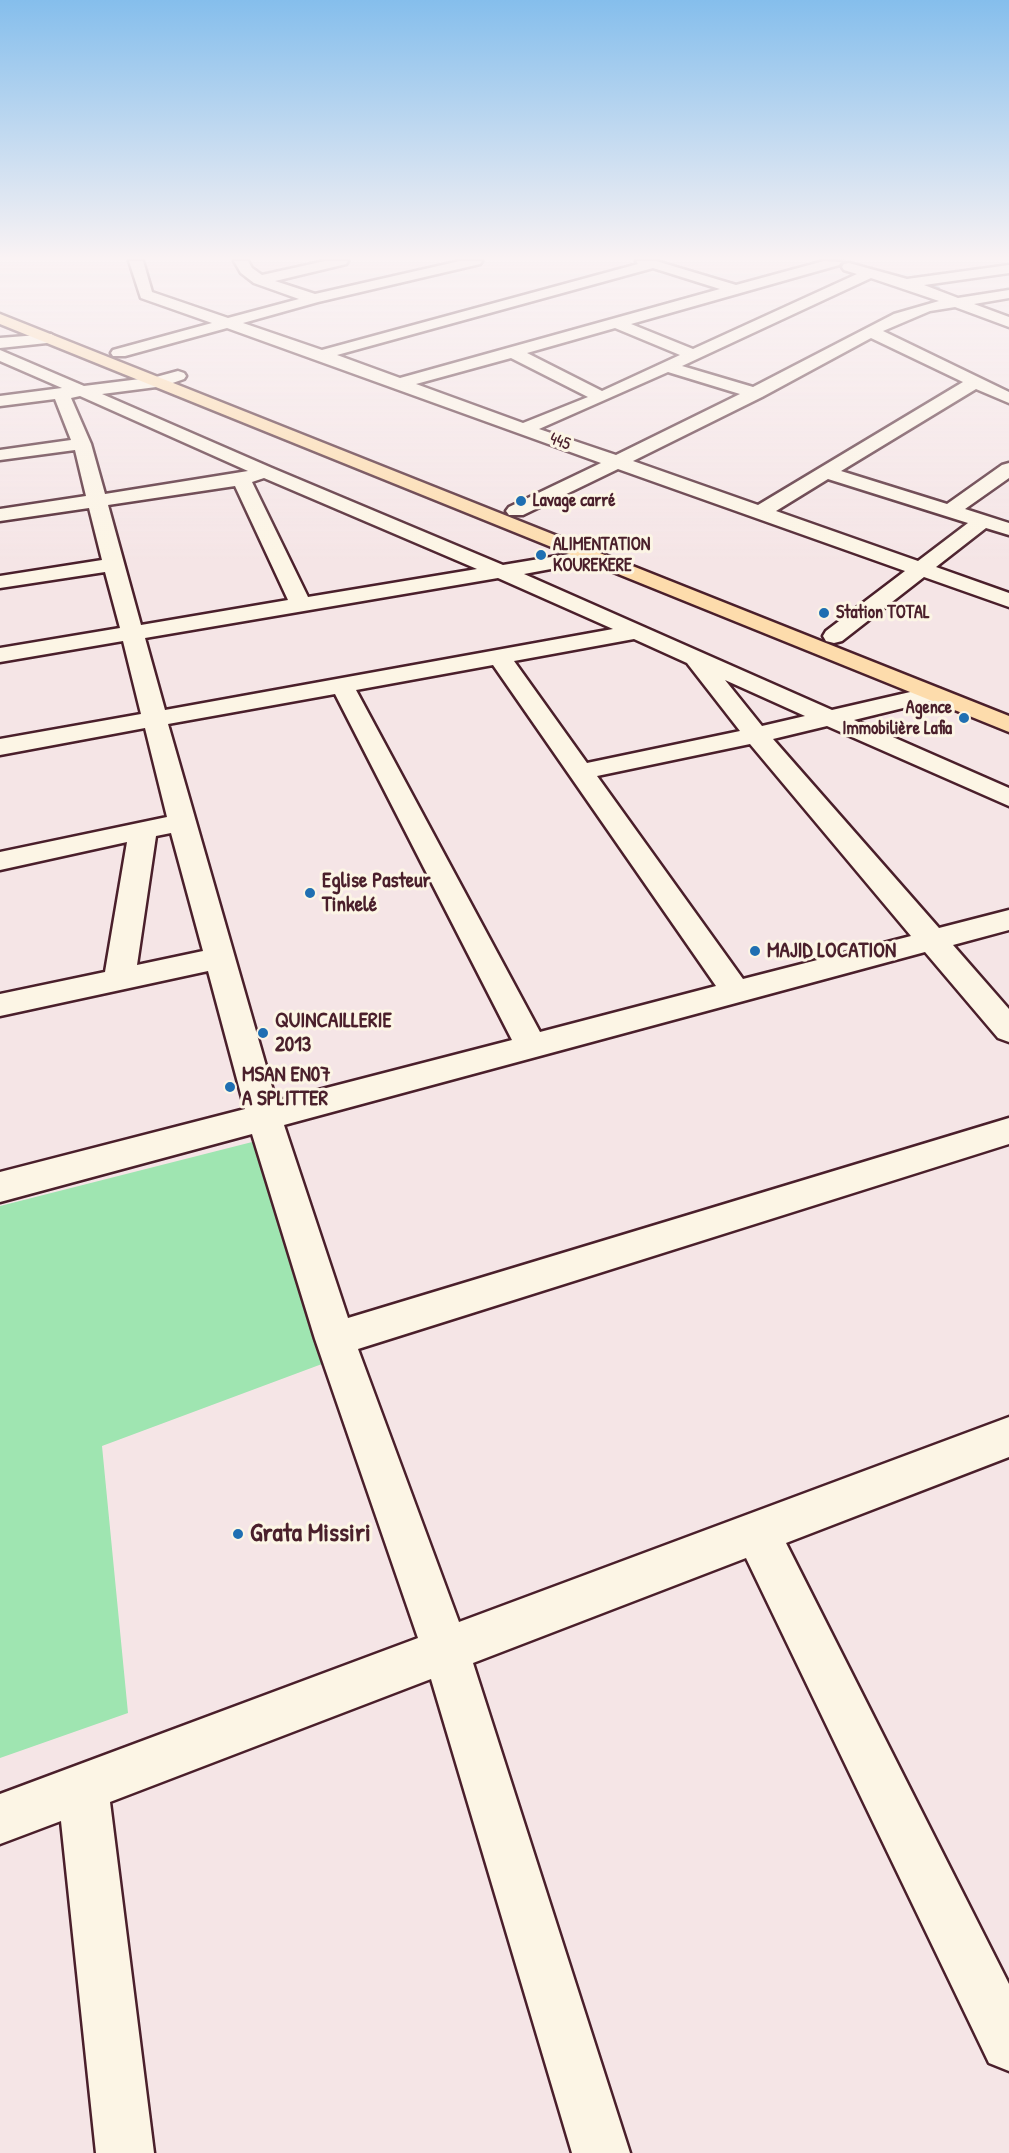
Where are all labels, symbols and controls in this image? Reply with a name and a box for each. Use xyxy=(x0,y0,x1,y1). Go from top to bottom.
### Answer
street label: 445 xyxy=(546,428,574,456)
place label: Lavage carré xyxy=(533,490,615,512)
marker: Lavage carré xyxy=(514,494,528,508)
place label: ALIMENTATION KOUREKERE xyxy=(553,534,650,576)
marker: ALIMENTATION KOUREKERE xyxy=(534,548,548,562)
place label: Station TOTAL xyxy=(836,602,930,624)
marker: Station TOTAL xyxy=(817,606,831,620)
place label: Agence Immobilière Lafia xyxy=(842,697,952,740)
marker: Agence Immobilière Lafia xyxy=(957,711,971,725)
place label: Eglise Pasteur Tinkelé xyxy=(322,868,431,918)
marker: Eglise Pasteur Tinkelé xyxy=(303,886,317,900)
place label: MAJID LOCATION xyxy=(767,938,896,964)
marker: MAJID LOCATION xyxy=(748,944,762,958)
place label: QUINCAILLERIE 2013 xyxy=(275,1008,392,1058)
marker: QUINCAILLERIE 2013 xyxy=(256,1026,270,1040)
place label: MSAN EN07 A SPLITTER xyxy=(242,1062,331,1112)
marker: MSAN EN07 A SPLITTER xyxy=(223,1080,237,1094)
place label: Grata Missiri xyxy=(250,1518,371,1550)
marker: Grata Missiri xyxy=(231,1527,245,1541)

